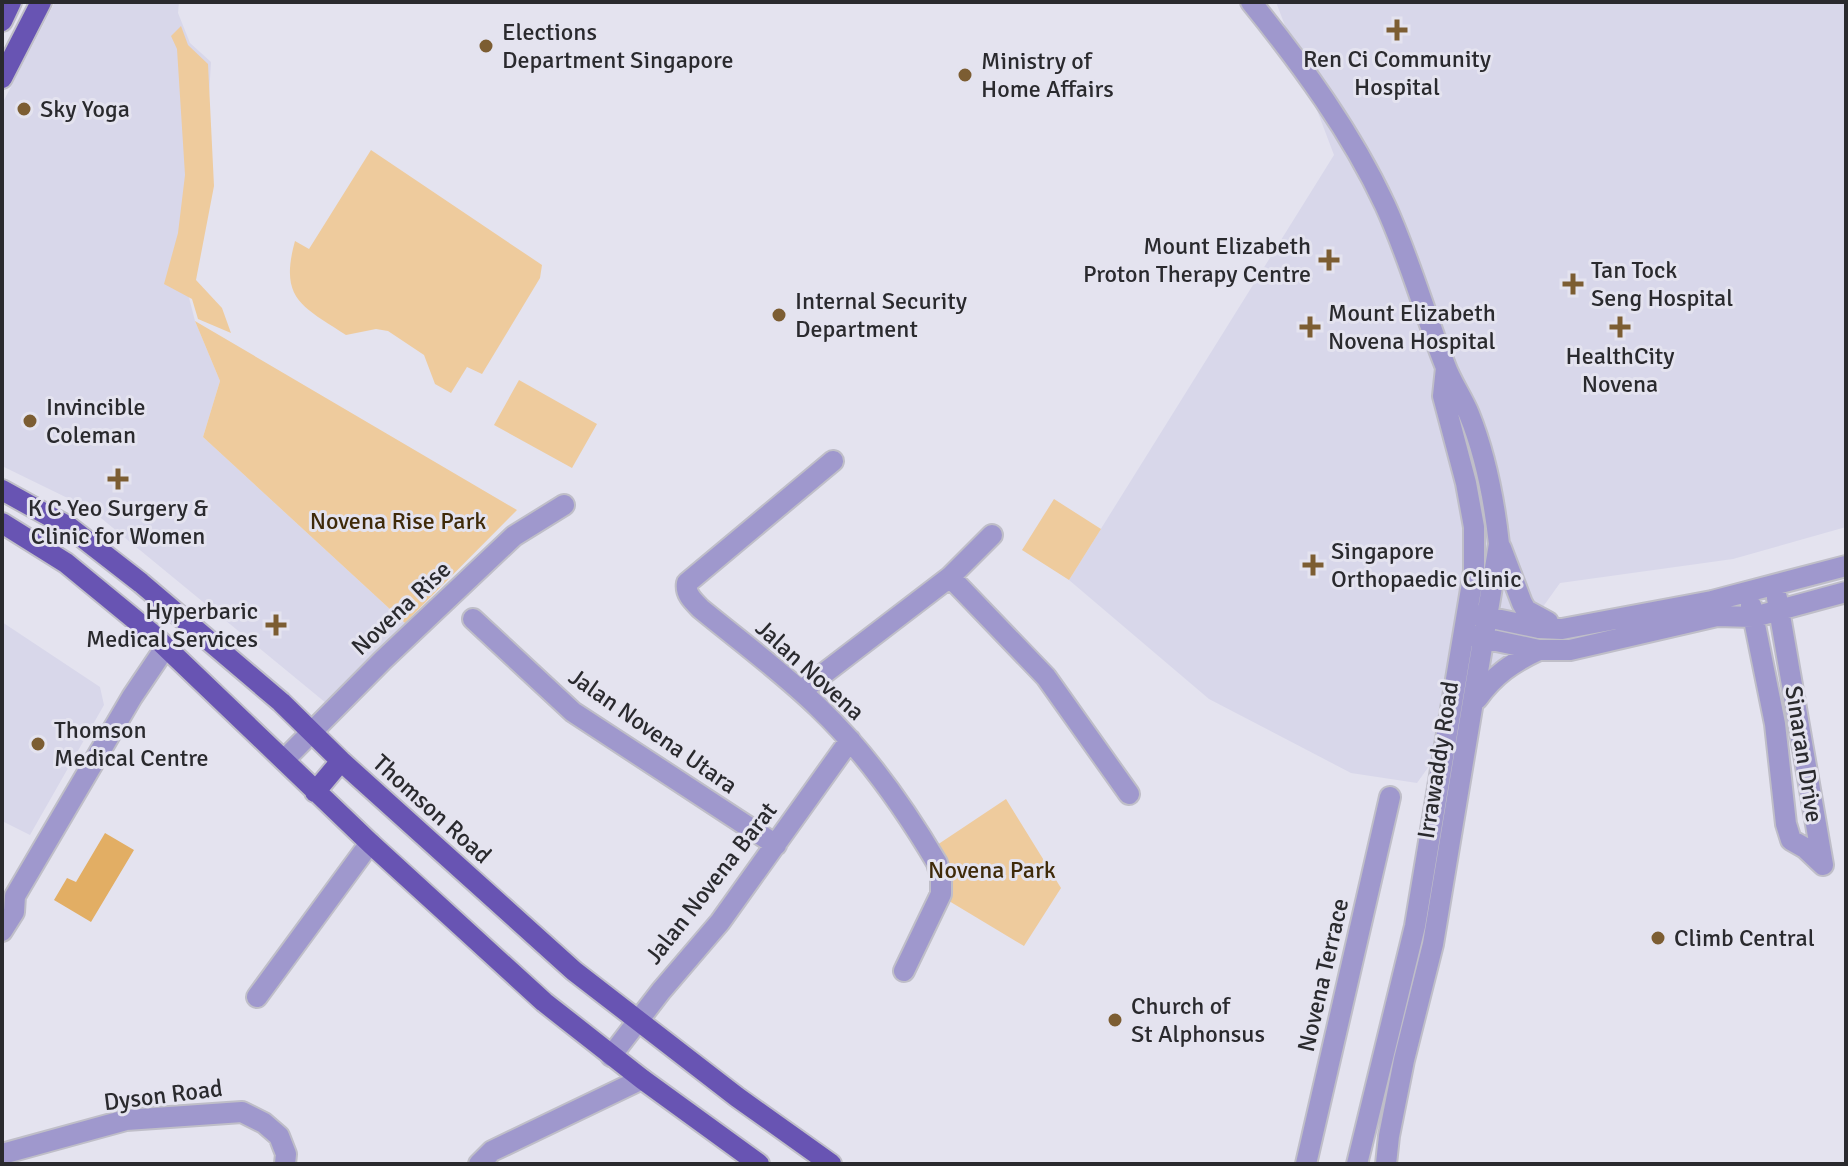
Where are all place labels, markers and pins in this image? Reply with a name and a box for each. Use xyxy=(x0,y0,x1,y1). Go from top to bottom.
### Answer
place label: Elections Department Singapore xyxy=(502,17,733,75)
marker: Ren Ci Community Hospital xyxy=(1386,19,1408,41)
marker: Elections Department Singapore xyxy=(477,37,495,55)
place label: Ren Ci Community Hospital xyxy=(1303,44,1491,102)
place label: Ministry of Home Affairs xyxy=(981,46,1114,104)
marker: Ministry of Home Affairs xyxy=(956,66,974,84)
place label: Sky Yoga xyxy=(40,94,130,124)
marker: Sky Yoga xyxy=(15,100,33,118)
place label: Mount Elizabeth Proton Therapy Centre xyxy=(1083,231,1311,289)
marker: Mount Elizabeth Proton Therapy Centre xyxy=(1318,249,1340,271)
place label: Tan Tock Seng Hospital xyxy=(1591,255,1733,313)
marker: Tan Tock Seng Hospital xyxy=(1562,273,1584,295)
place label: Internal Security Department xyxy=(795,286,967,344)
place label: Mount Elizabeth Novena Hospital xyxy=(1328,298,1496,356)
marker: Internal Security Department xyxy=(770,306,788,324)
marker: Mount Elizabeth Novena Hospital xyxy=(1299,316,1321,338)
marker: HealthCity Novena xyxy=(1609,316,1631,338)
place label: HealthCity Novena xyxy=(1565,341,1675,399)
place label: Invincible Coleman xyxy=(46,392,146,450)
marker: Invincible Coleman xyxy=(21,412,39,430)
marker: K C Yeo Surgery & Clinic for Women xyxy=(107,468,129,490)
place label: K C Yeo Surgery & Clinic for Women xyxy=(28,493,208,551)
place label: Singapore Orthopaedic Clinic xyxy=(1331,536,1521,594)
marker: Singapore Orthopaedic Clinic xyxy=(1302,554,1324,576)
place label: Hyperbaric Medical Services xyxy=(86,596,258,654)
marker: Hyperbaric Medical Services xyxy=(265,614,287,636)
place label: Thomson Medical Centre xyxy=(54,715,209,773)
marker: Thomson Medical Centre xyxy=(29,735,47,753)
place label: Climb Central xyxy=(1674,923,1815,953)
marker: Climb Central xyxy=(1649,929,1667,947)
place label: Church of St Alphonsus xyxy=(1131,991,1265,1049)
marker: Church of St Alphonsus xyxy=(1106,1011,1124,1029)

